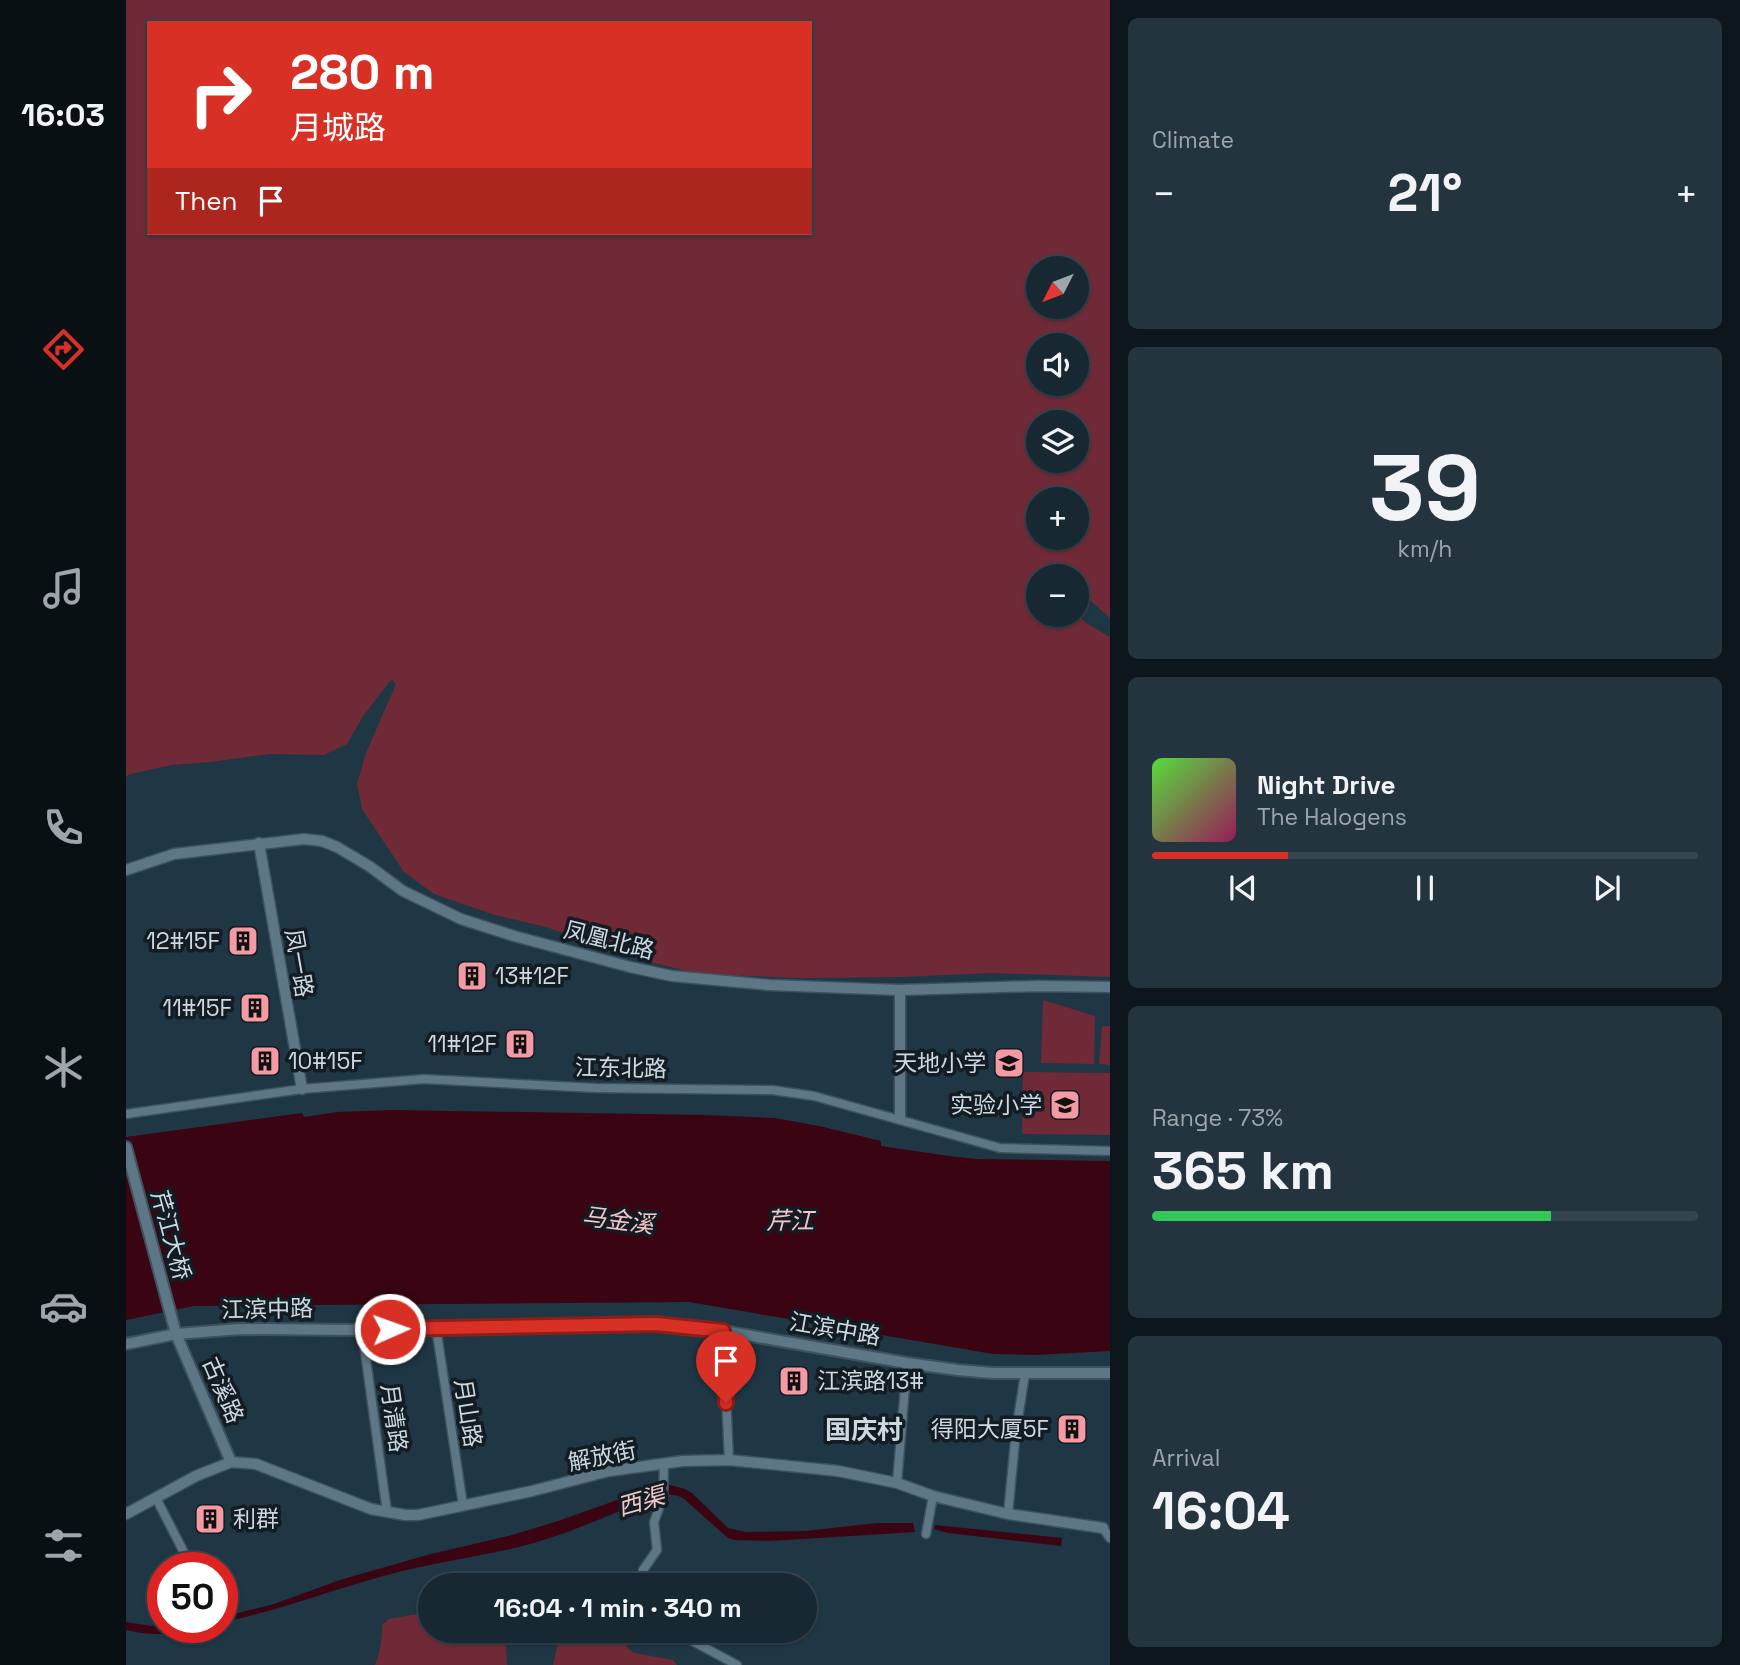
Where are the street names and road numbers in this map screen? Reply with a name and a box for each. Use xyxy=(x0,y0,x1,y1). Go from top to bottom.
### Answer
street label: 凤凰北路 xyxy=(561,914,657,966)
street label: 凤一路 xyxy=(278,926,320,1000)
street label: 江东北路 xyxy=(575,1052,667,1084)
street label: 芹江大桥 xyxy=(145,1187,197,1283)
street label: 江滨中路 xyxy=(221,1293,313,1325)
street label: 江滨中路 xyxy=(787,1306,883,1352)
street label: 古溪路 xyxy=(196,1352,250,1428)
street label: 月山路 xyxy=(448,1377,488,1449)
street label: 月清路 xyxy=(374,1382,414,1454)
street label: 解放街 xyxy=(565,1435,639,1477)

